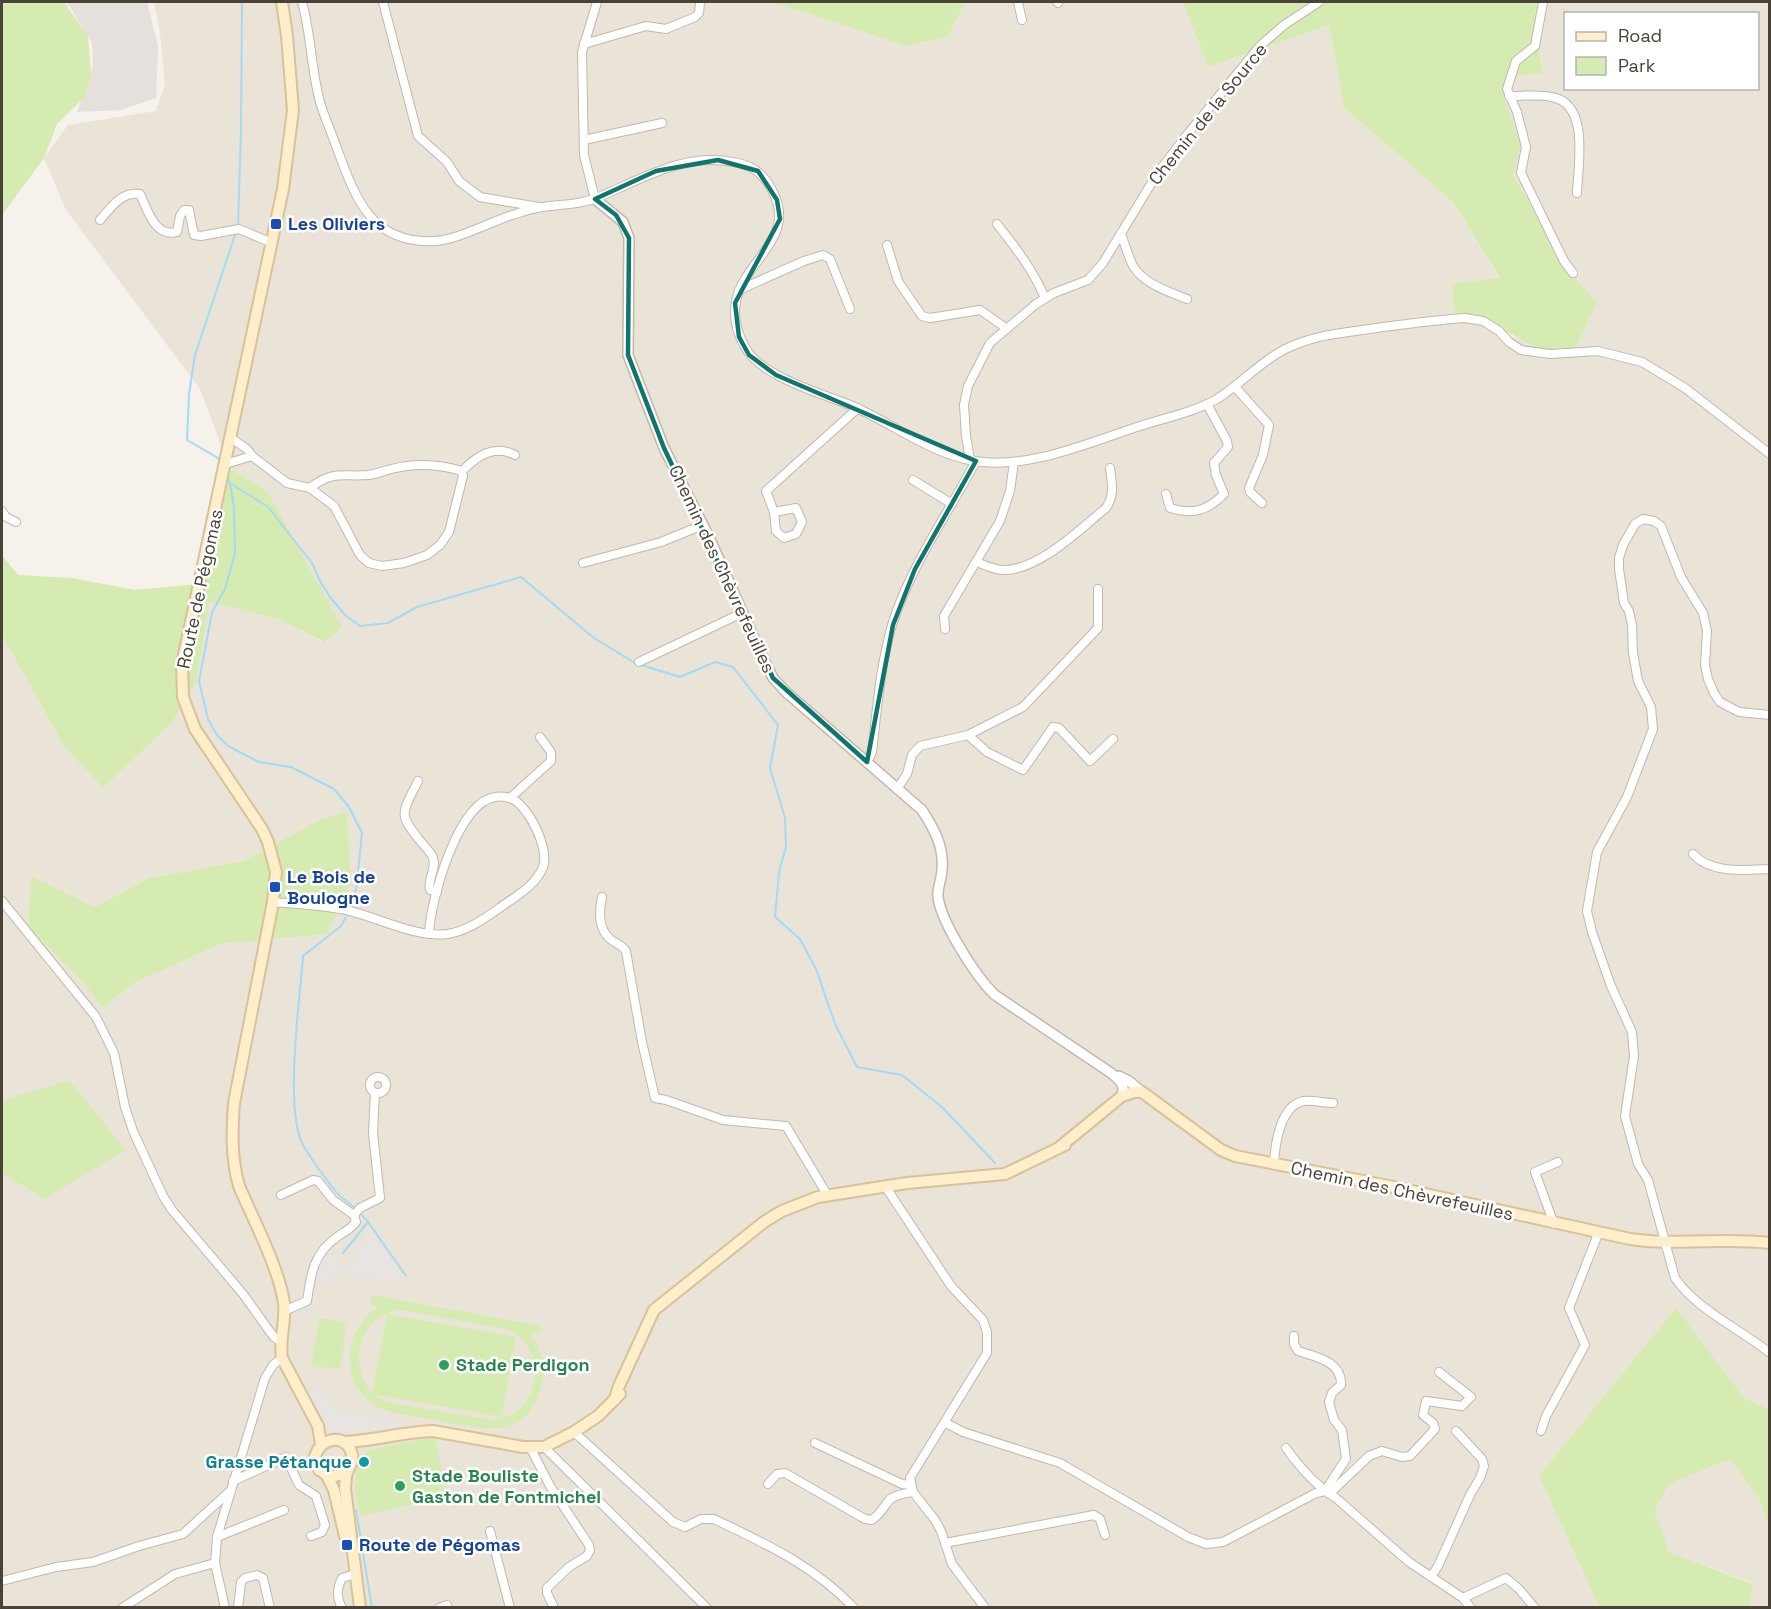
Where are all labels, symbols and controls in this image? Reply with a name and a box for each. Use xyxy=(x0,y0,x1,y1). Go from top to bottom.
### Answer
legend xyxy=(1564,12,1759,90)
text: Road xyxy=(1618,24,1662,47)
street label: Chemin de la Source xyxy=(1143,38,1272,189)
text: Park xyxy=(1618,54,1656,77)
place label: Les Oliviers xyxy=(288,212,385,235)
marker: Les Oliviers xyxy=(269,217,283,231)
street label: Chemin des Chèvrefeuilles xyxy=(664,461,781,677)
street label: Route de Pégomas xyxy=(171,507,228,671)
place label: Le Bois de Boulogne xyxy=(287,865,375,909)
marker: Le Bois de Boulogne xyxy=(268,880,282,894)
street label: Chemin des Chèvrefeuilles xyxy=(1289,1156,1516,1225)
place label: Stade Perdigon xyxy=(456,1353,590,1376)
marker: Stade Perdigon xyxy=(437,1358,451,1372)
place label: Grasse Pétanque xyxy=(206,1450,352,1473)
marker: Grasse Pétanque xyxy=(357,1455,371,1469)
place label: Stade Bouliste Gaston de Fontmichel xyxy=(412,1464,601,1508)
marker: Stade Bouliste Gaston de Fontmichel xyxy=(393,1479,407,1493)
place label: Route de Pégomas xyxy=(359,1533,520,1556)
marker: Route de Pégomas xyxy=(340,1538,354,1552)

